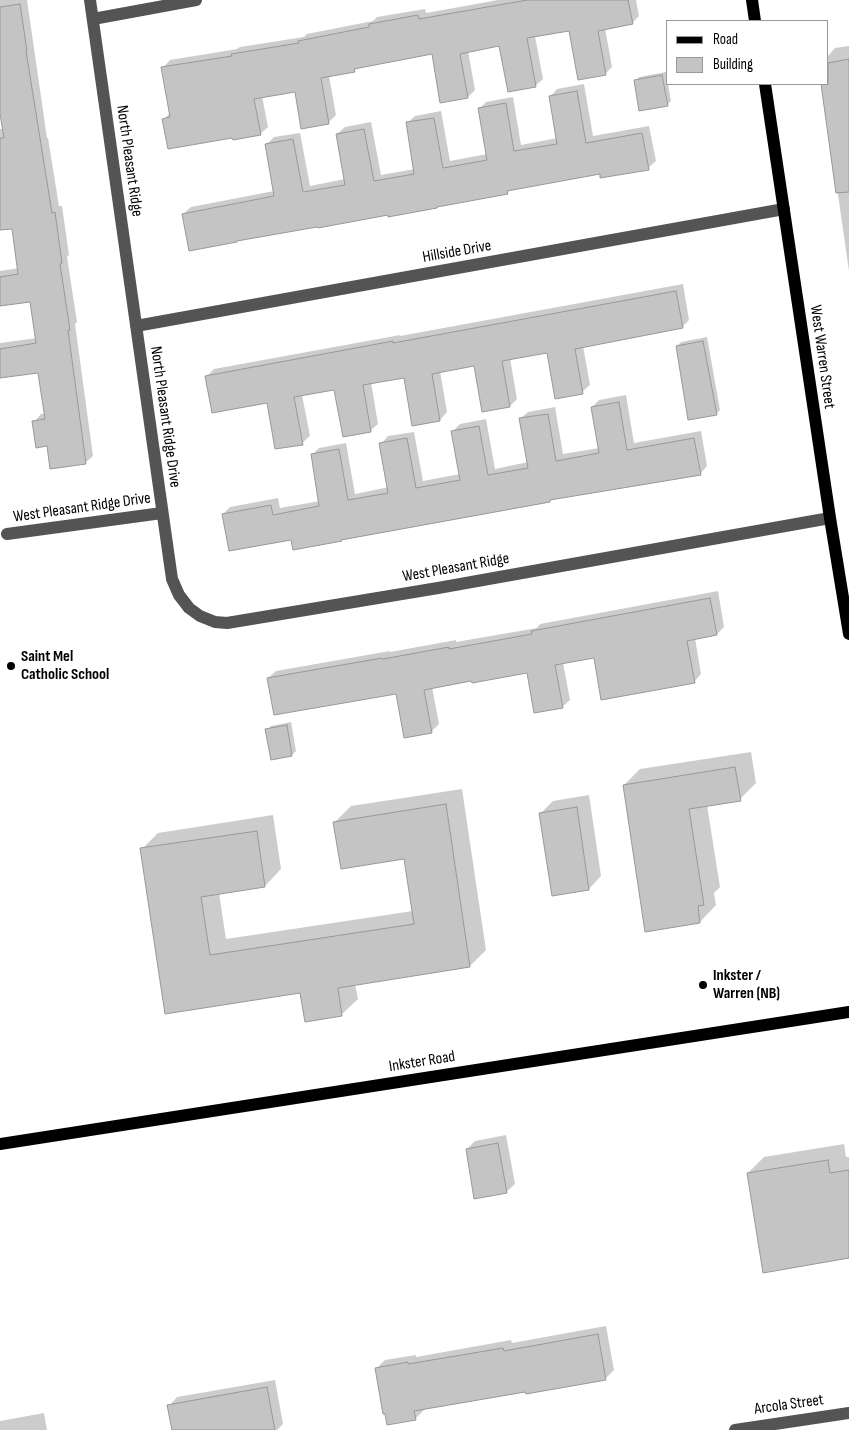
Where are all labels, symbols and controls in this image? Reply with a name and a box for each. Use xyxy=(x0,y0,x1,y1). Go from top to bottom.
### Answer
legend xyxy=(666,20,829,85)
text: Road xyxy=(713,30,738,49)
text: Building xyxy=(713,55,753,74)
street label: North Pleasant Ridge xyxy=(112,104,146,218)
street label: Hillside Drive xyxy=(421,237,493,267)
street label: West Warren Street xyxy=(805,304,839,410)
street label: North Pleasant Ridge Drive xyxy=(146,345,184,489)
street label: West Pleasant Ridge Drive xyxy=(12,489,152,527)
street label: West Pleasant Ridge xyxy=(401,549,511,587)
place label: Saint Mel Catholic School xyxy=(21,647,109,685)
marker: Saint Mel Catholic School xyxy=(5,660,17,672)
place label: Inkster / Warren (NB) xyxy=(713,966,780,1004)
marker: Inkster / Warren (NB) xyxy=(697,979,709,991)
street label: Inkster Road xyxy=(388,1047,456,1077)
street label: Arcola Street xyxy=(753,1391,825,1419)

